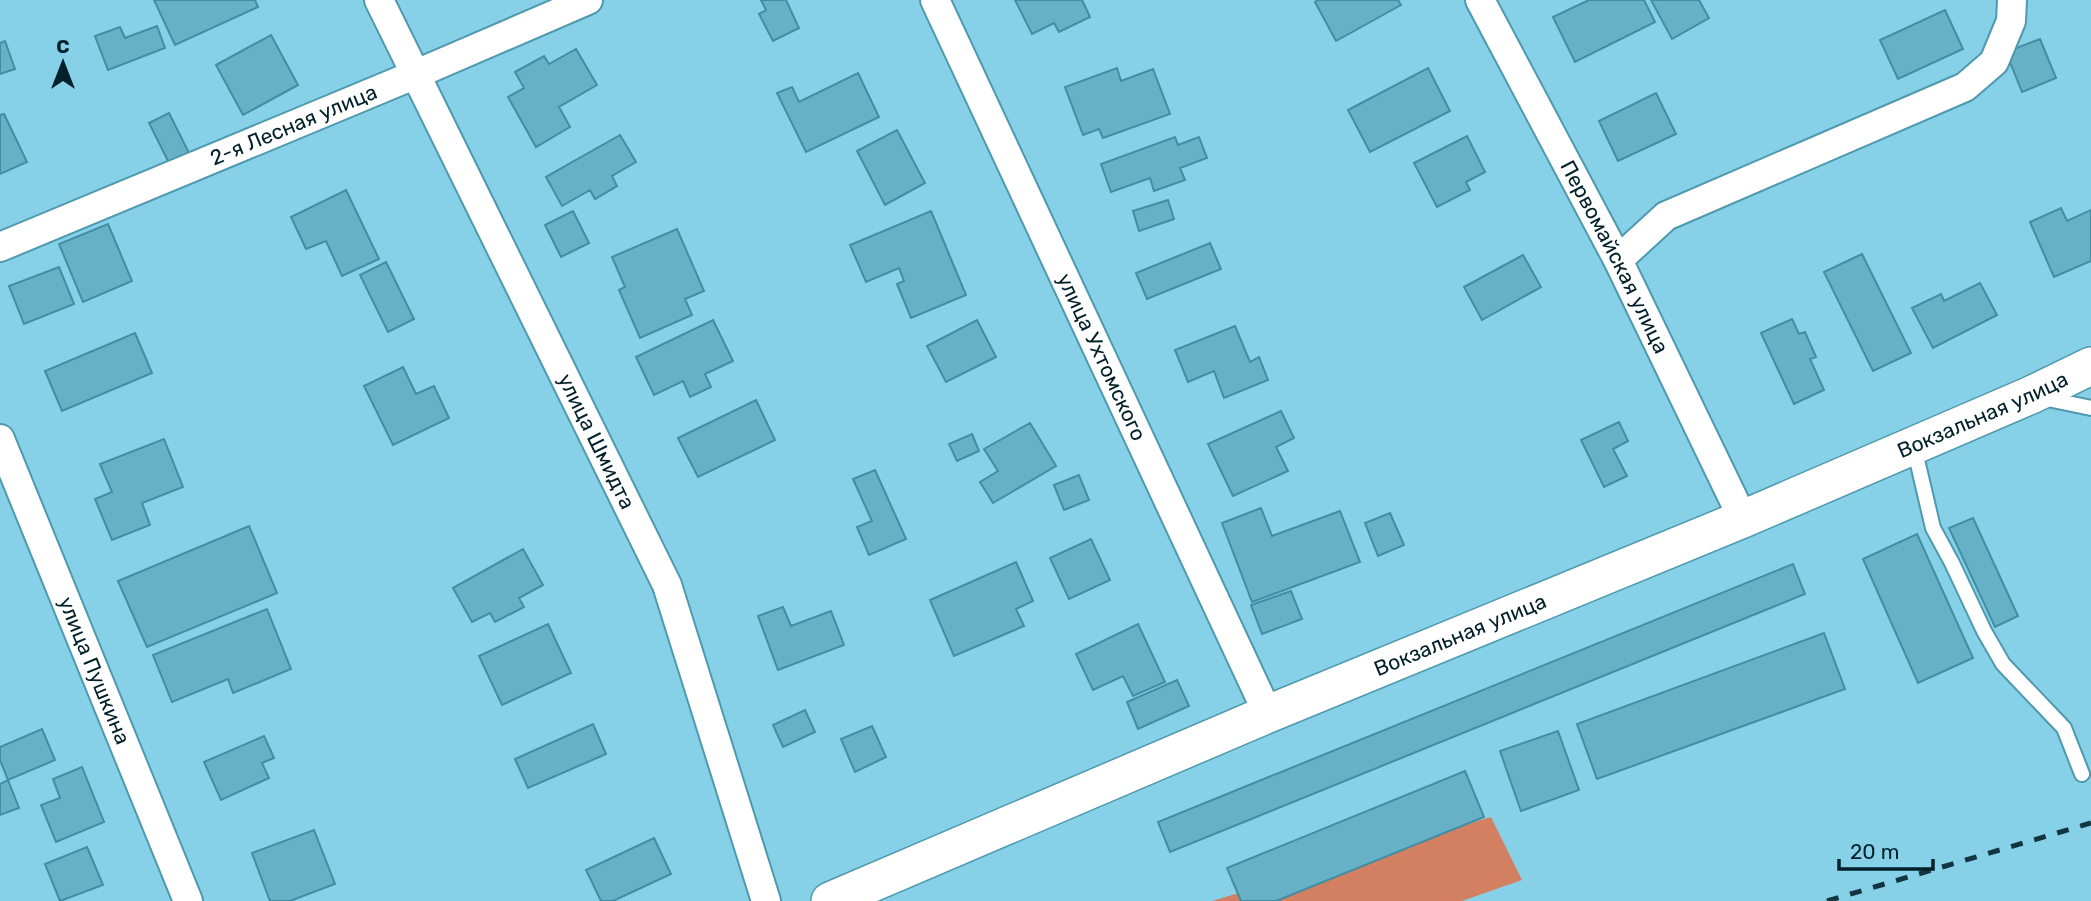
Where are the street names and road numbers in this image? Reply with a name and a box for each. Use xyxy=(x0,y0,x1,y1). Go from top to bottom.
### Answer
street label: 2-я Лесная улица xyxy=(206,79,381,170)
street label: Первомайская улица xyxy=(1555,156,1674,357)
street label: улица Ухтомского xyxy=(1052,269,1152,445)
street label: Вокзальная улица xyxy=(1893,366,2072,463)
street label: улица Шмидта xyxy=(553,369,641,513)
street label: Вокзальная улица xyxy=(1370,588,1550,681)
street label: улица Пушкина xyxy=(54,593,136,748)

